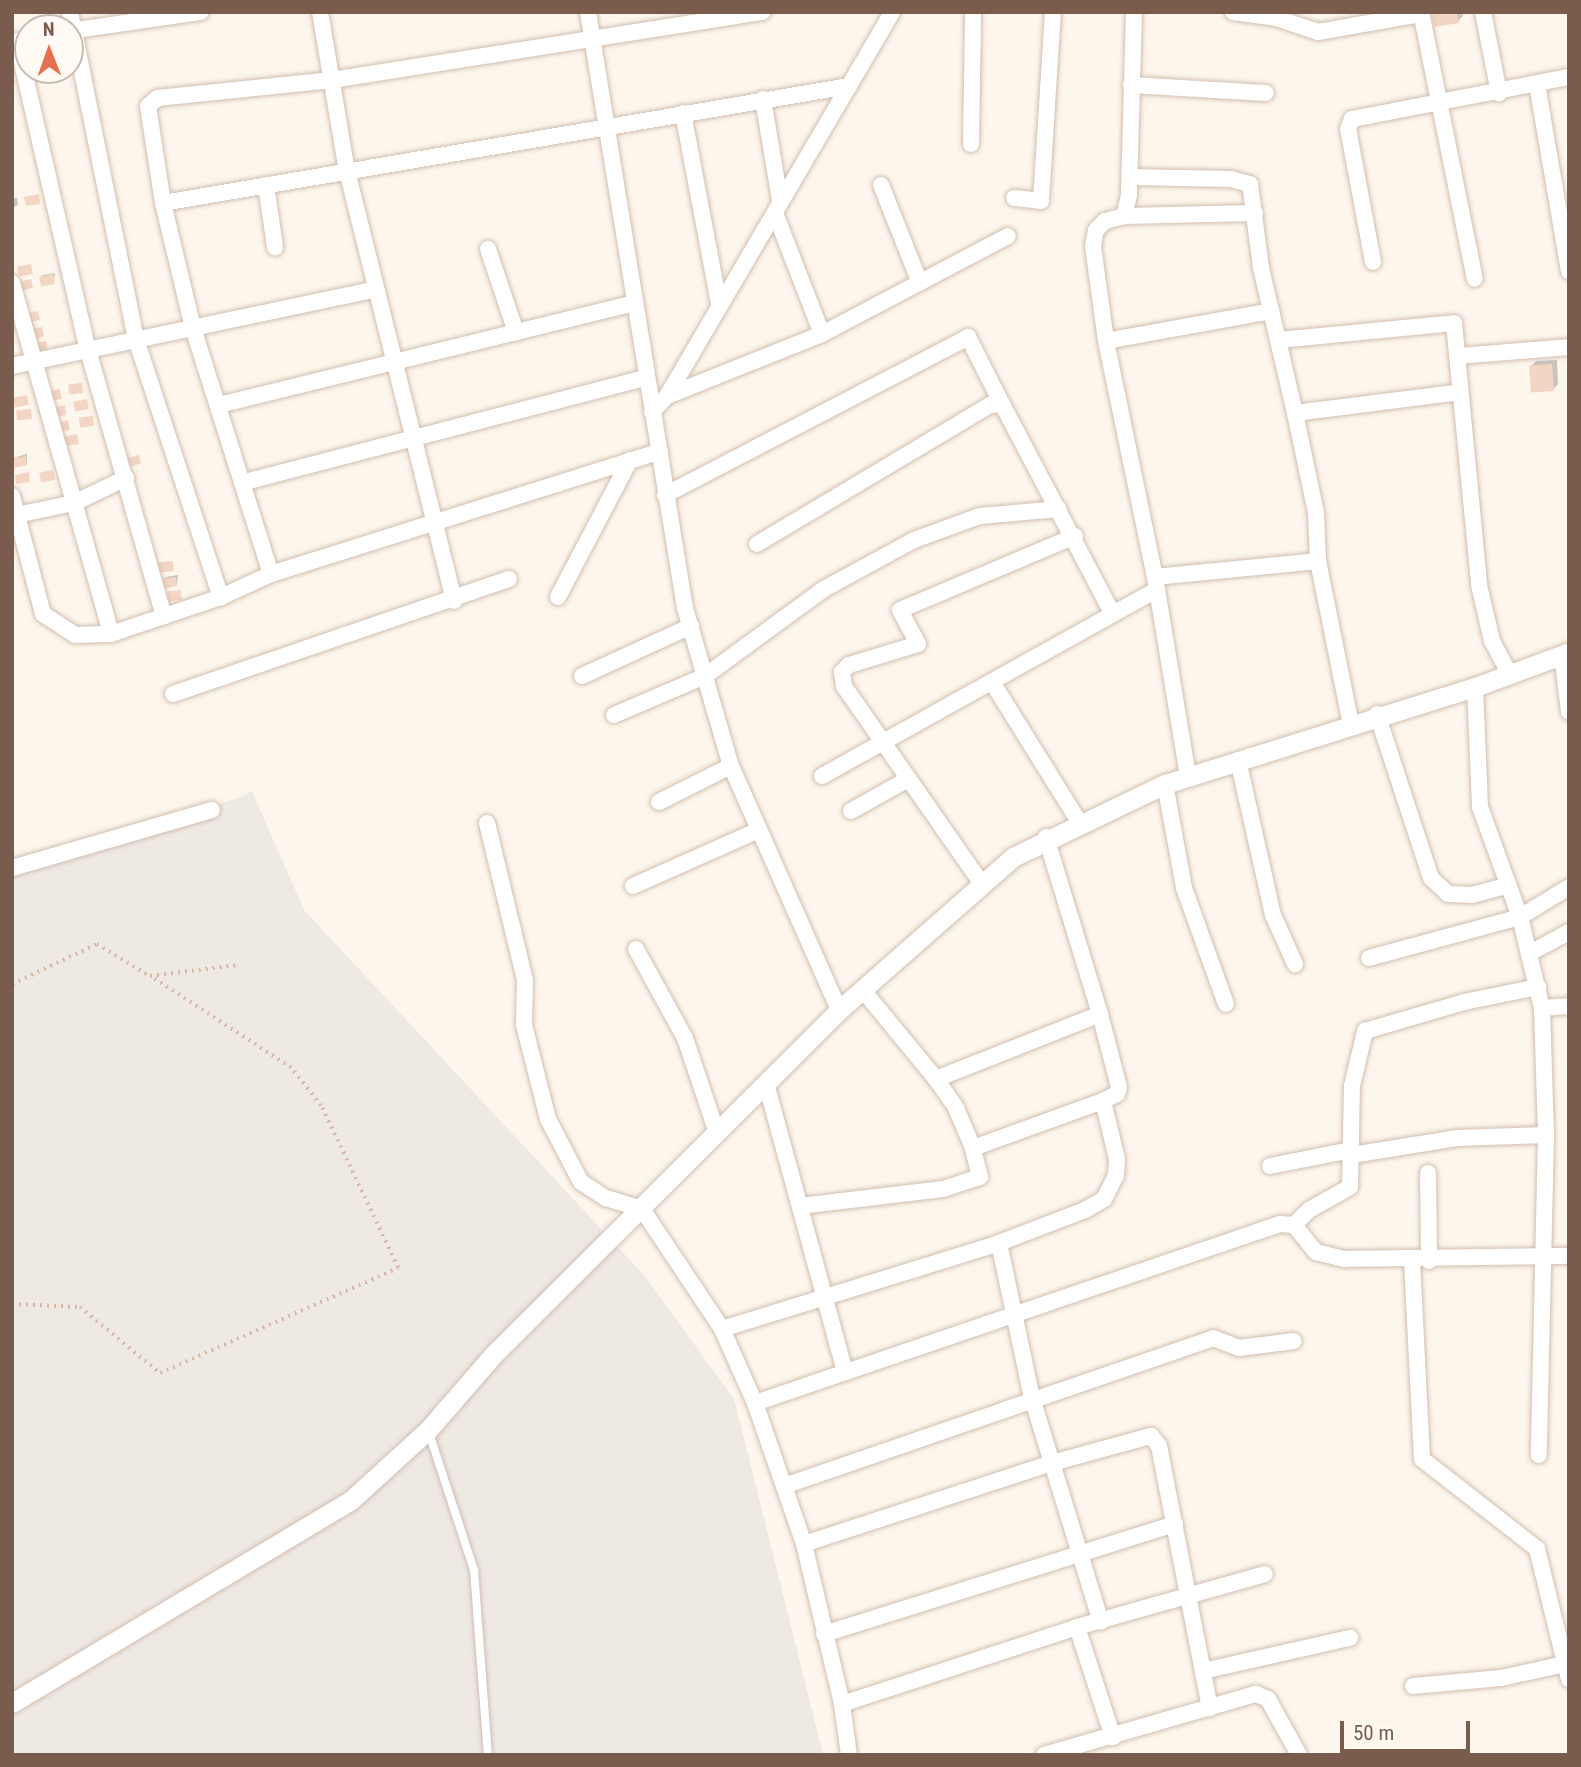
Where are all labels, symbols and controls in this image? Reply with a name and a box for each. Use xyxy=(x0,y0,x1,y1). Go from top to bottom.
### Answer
north arrow xyxy=(14,14,84,84)
text: N xyxy=(43,18,55,41)
scale bar xyxy=(1343,1708,1472,1752)
text: 50 m xyxy=(1353,1721,1394,1745)

